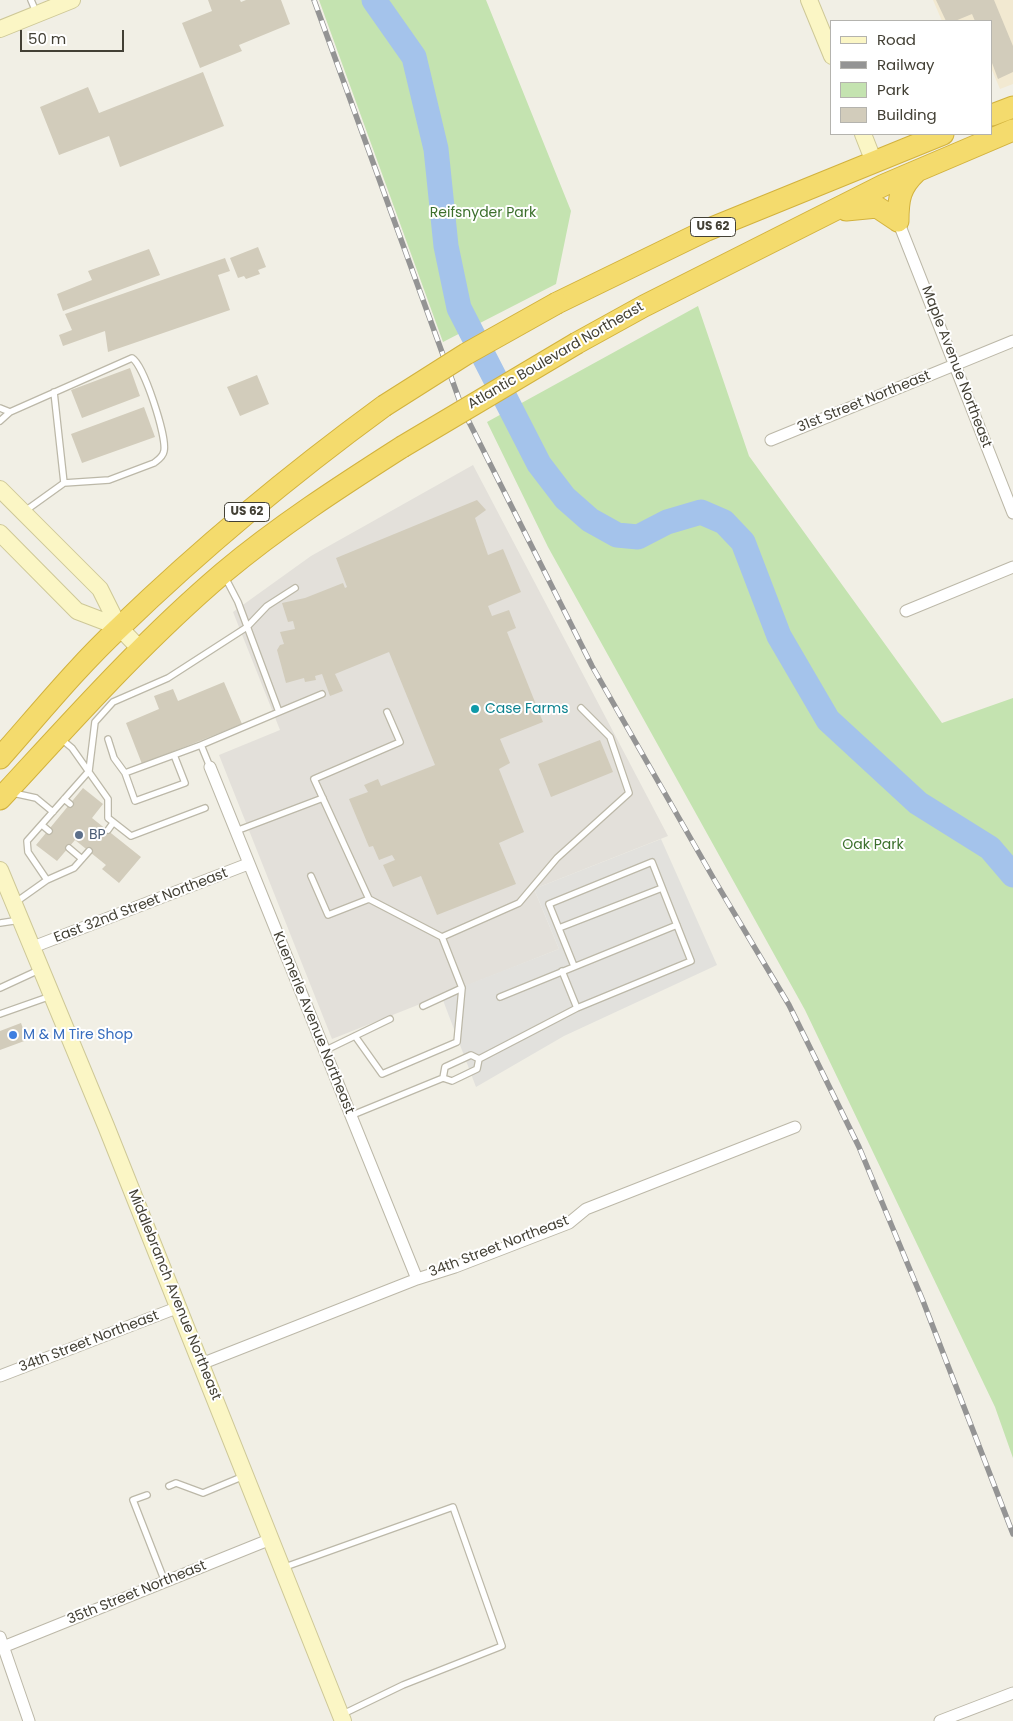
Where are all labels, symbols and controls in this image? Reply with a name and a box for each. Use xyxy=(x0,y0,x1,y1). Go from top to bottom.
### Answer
scale bar xyxy=(22,20,126,52)
legend xyxy=(830,20,993,135)
text: 50 m xyxy=(28,28,66,49)
text: Road xyxy=(877,29,916,50)
text: Railway xyxy=(877,54,935,75)
text: Park xyxy=(877,79,909,100)
text: Building xyxy=(877,104,937,125)
park label: Reifsnyder Park xyxy=(430,205,536,221)
road number: US 62 xyxy=(690,218,736,236)
street label: Maple Avenue Northeast xyxy=(917,284,995,450)
street label: Atlantic Boulevard Northeast xyxy=(465,299,647,413)
street label: 31st Street Northeast xyxy=(795,368,933,436)
road number: US 62 xyxy=(224,502,270,522)
place label: Case Farms xyxy=(485,701,568,717)
marker: Case Farms xyxy=(469,703,481,715)
place label: BP xyxy=(89,827,106,843)
marker: BP xyxy=(73,829,85,841)
park label: Oak Park xyxy=(842,837,904,853)
street label: East 32nd Street Northeast xyxy=(52,865,230,947)
street label: Kuemerle Avenue Northeast xyxy=(269,929,357,1117)
place label: M & M Tire Shop xyxy=(23,1027,133,1043)
marker: M & M Tire Shop xyxy=(7,1029,19,1041)
street label: Middlebranch Avenue Northeast xyxy=(124,1187,224,1403)
street label: 34th Street Northeast xyxy=(427,1213,571,1281)
street label: 34th Street Northeast xyxy=(17,1308,161,1376)
street label: 35th Street Northeast xyxy=(65,1557,209,1629)

